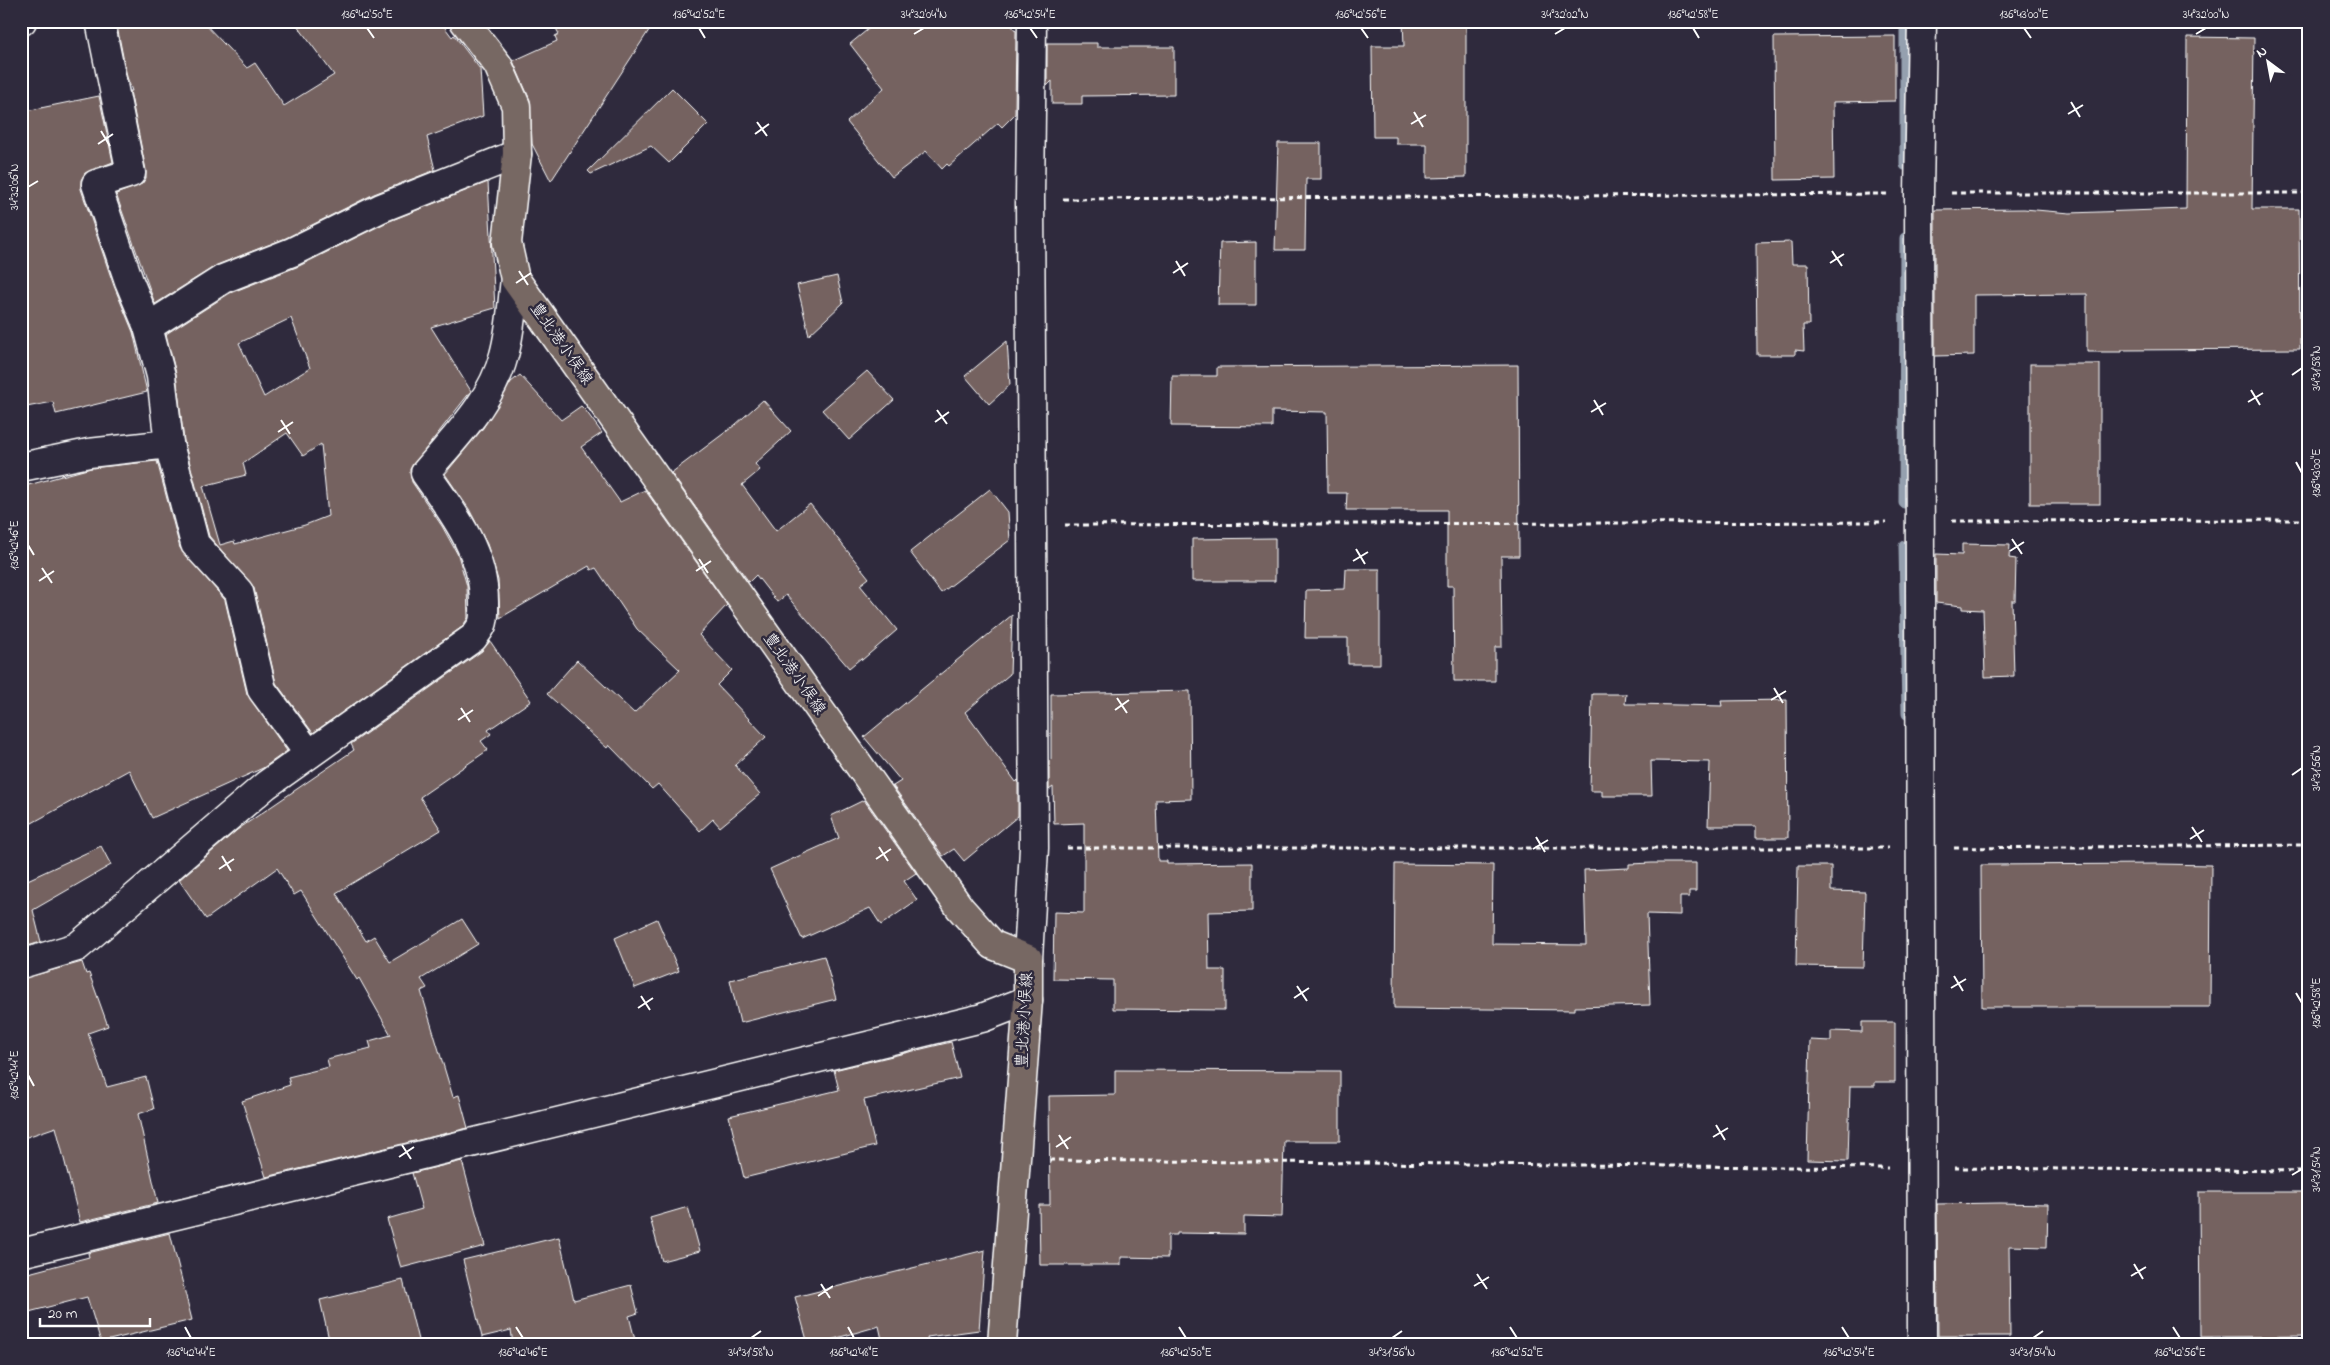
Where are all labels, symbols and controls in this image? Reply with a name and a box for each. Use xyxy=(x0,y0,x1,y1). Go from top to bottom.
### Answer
text: 136°42'50"E xyxy=(341,6,393,24)
text: 136°42'52"E xyxy=(673,6,725,24)
text: 34°32'04"N xyxy=(901,6,947,24)
text: 136°42'54"E xyxy=(1004,6,1056,24)
text: 136°42'56"E xyxy=(1335,6,1387,24)
text: 34°32'02"N xyxy=(1541,6,1589,24)
text: 136°42'58"E xyxy=(1668,6,1718,24)
text: 136°43'00"E xyxy=(2000,6,2048,24)
text: 34°32'00"N xyxy=(2183,6,2229,24)
north arrow xyxy=(2242,38,2292,88)
text: N xyxy=(2252,41,2271,64)
text: 34°32'06"N xyxy=(6,164,24,210)
street label: 豊北港小俣線 xyxy=(524,298,598,390)
text: 34°31'58"N xyxy=(2308,345,2326,391)
text: 136°43'00"E xyxy=(2308,449,2326,497)
text: 136°42'46"E xyxy=(6,520,24,570)
street label: 豊北港小俣線 xyxy=(757,628,831,720)
text: 34°31'56"N xyxy=(2308,745,2326,791)
street label: 豊北港小俣線 xyxy=(1011,971,1039,1069)
text: 136°42'58"E xyxy=(2308,978,2326,1028)
text: 136°42'44"E xyxy=(6,1050,24,1100)
text: 34°31'54"N xyxy=(2308,1146,2326,1192)
scale bar xyxy=(40,1295,150,1327)
text: 20 m xyxy=(48,1303,78,1325)
text: 136°42'44"E xyxy=(166,1344,216,1362)
text: 136°42'46"E xyxy=(498,1344,548,1362)
text: 34°31'58"N xyxy=(728,1344,774,1362)
text: 136°42'48"E xyxy=(830,1344,878,1362)
text: 136°42'50"E xyxy=(1160,1344,1212,1362)
text: 34°31'56"N xyxy=(1369,1344,1415,1362)
text: 136°42'52"E xyxy=(1491,1344,1543,1362)
text: 136°42'54"E xyxy=(1823,1344,1875,1362)
text: 34°31'54"N xyxy=(2010,1344,2056,1362)
text: 136°42'56"E xyxy=(2154,1344,2206,1362)

